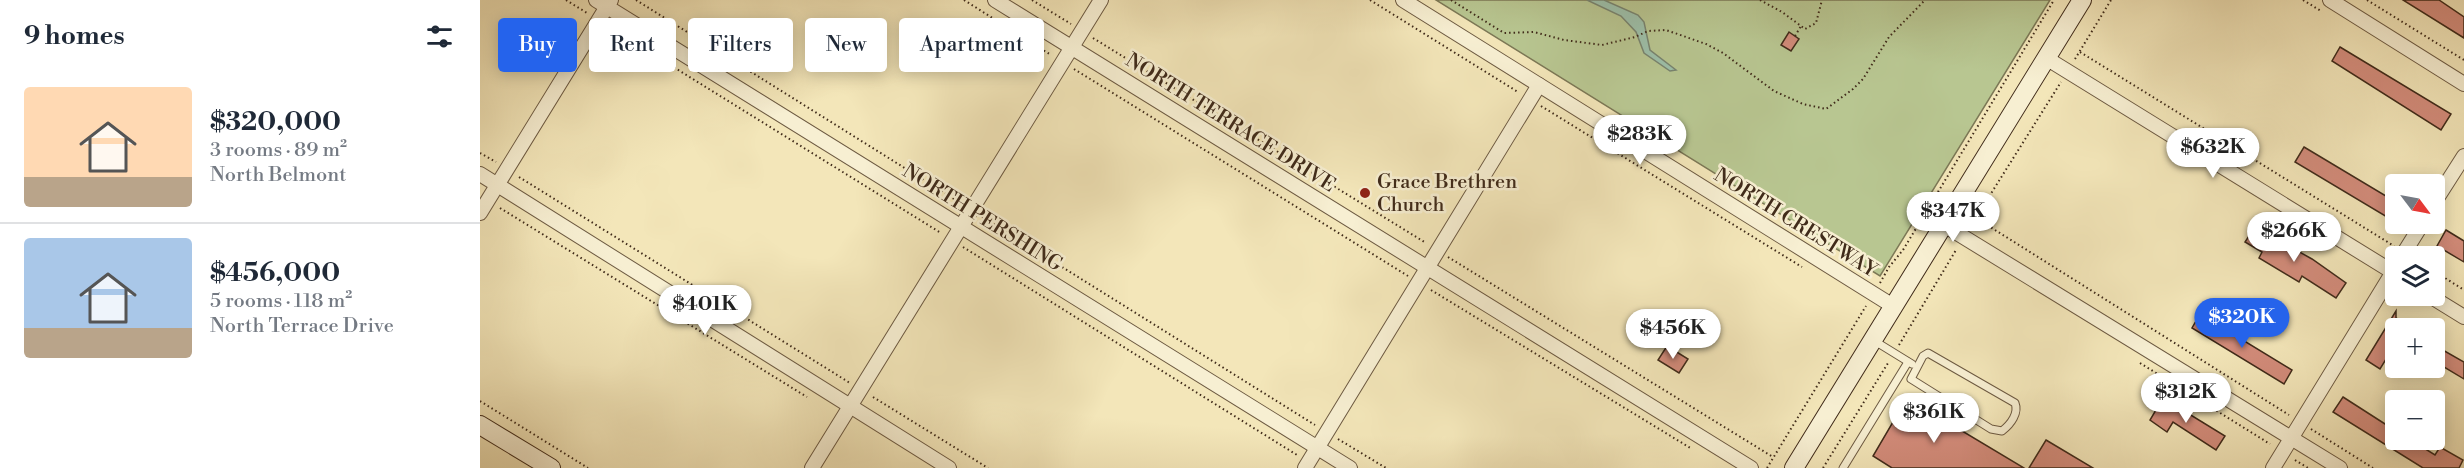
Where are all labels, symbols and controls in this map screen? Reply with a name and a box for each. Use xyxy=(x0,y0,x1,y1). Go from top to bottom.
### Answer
chip: Buy xyxy=(498,18,577,72)
chip: Rent xyxy=(589,18,676,72)
chip: Filters xyxy=(688,18,793,72)
chip: New xyxy=(805,18,887,72)
chip: Apartment xyxy=(899,18,1044,72)
text: 9 homes xyxy=(24,20,125,52)
icon: filters xyxy=(423,20,456,53)
street label: NORTH TERRACE DRIVE xyxy=(1121,48,1340,198)
text: $320,000 xyxy=(210,106,341,138)
icon: home xyxy=(72,111,144,183)
pin: $283K xyxy=(1598,115,1682,166)
text: $283K xyxy=(1607,122,1673,147)
pin: $632K xyxy=(2171,128,2255,179)
text: $632K xyxy=(2180,135,2246,160)
text: 3 rooms · 89 m² xyxy=(210,138,347,163)
street label: NORTH PERSHING xyxy=(898,159,1067,278)
text: North Belmont xyxy=(210,163,346,188)
street label: NORTH CRESTWAY xyxy=(1709,163,1882,284)
place label: Grace Brethren Church xyxy=(1377,170,1517,218)
north arrow xyxy=(2385,174,2445,234)
map controls xyxy=(2385,174,2445,450)
marker: Grace Brethren Church xyxy=(1358,186,1372,200)
pin: $347K xyxy=(1911,192,1995,243)
text: $347K xyxy=(1921,199,1985,224)
pin: $266K xyxy=(2252,212,2336,263)
text: $266K xyxy=(2261,219,2327,244)
button: layers xyxy=(2385,246,2445,306)
text: $456,000 xyxy=(210,257,340,289)
icon: home xyxy=(72,262,144,334)
pin: $401K xyxy=(663,285,747,336)
text: 5 rooms · 118 m² xyxy=(210,289,352,314)
text: $401K xyxy=(673,292,738,317)
pin: $320K xyxy=(2200,298,2284,349)
text: $320K xyxy=(2208,305,2276,330)
pin: $456K xyxy=(1631,309,1715,360)
text: North Terrace Drive xyxy=(210,314,394,339)
text: $456K xyxy=(1640,316,1706,341)
button: + xyxy=(2385,318,2445,378)
pin: $312K xyxy=(2144,373,2228,424)
text: $312K xyxy=(2155,380,2217,405)
button: − xyxy=(2385,390,2445,450)
pin: $361K xyxy=(1892,393,1976,444)
text: $361K xyxy=(1903,400,1965,425)

